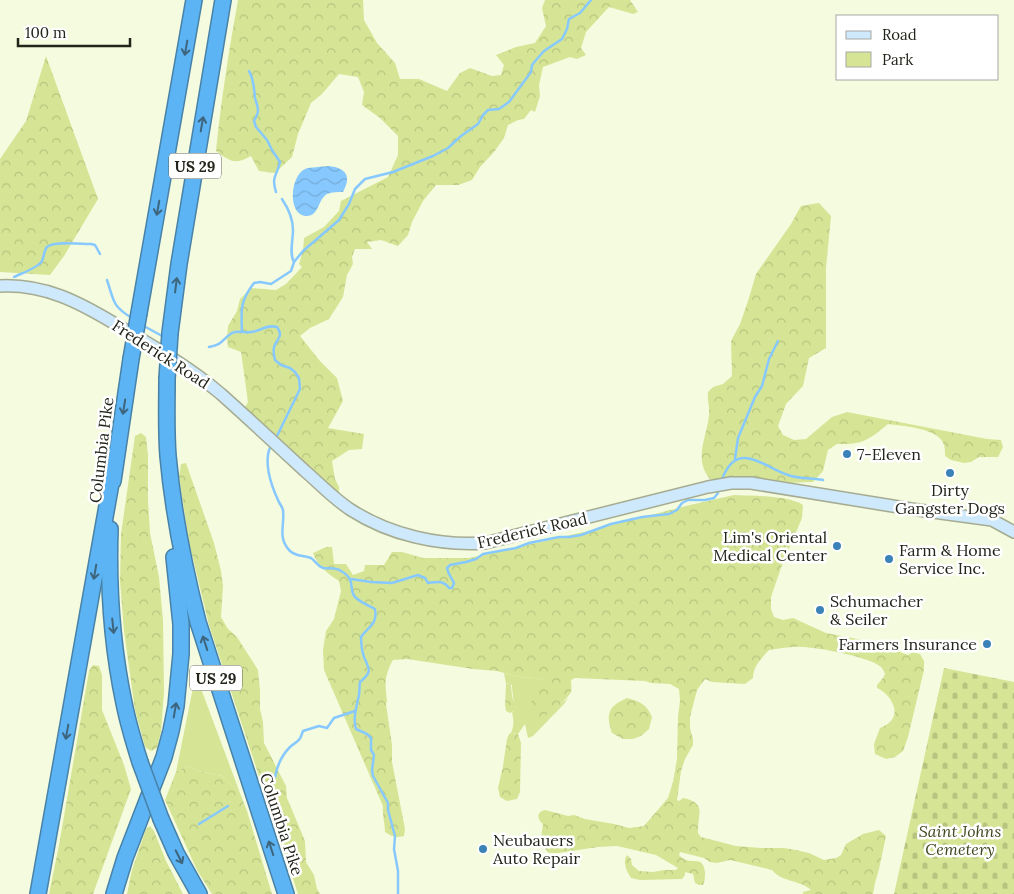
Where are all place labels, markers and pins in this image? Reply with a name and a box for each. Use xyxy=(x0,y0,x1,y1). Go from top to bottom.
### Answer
place label: 7-Eleven xyxy=(857,444,921,464)
marker: 7-Eleven xyxy=(841,448,853,460)
marker: Dirty Gangster Dogs xyxy=(944,467,956,479)
place label: Dirty Gangster Dogs xyxy=(895,480,1005,518)
place label: Lim's Oriental Medical Center xyxy=(713,527,827,565)
marker: Lim's Oriental Medical Center xyxy=(831,540,843,552)
place label: Farm & Home Service Inc. xyxy=(899,540,1001,578)
marker: Farm & Home Service Inc. xyxy=(883,553,895,565)
place label: Schumacher & Seiler xyxy=(830,591,923,629)
marker: Schumacher & Seiler xyxy=(814,604,826,616)
place label: Farmers Insurance xyxy=(838,634,977,654)
marker: Farmers Insurance xyxy=(981,638,993,650)
place label: Neubauers Auto Repair xyxy=(492,830,580,868)
marker: Neubauers Auto Repair xyxy=(477,843,489,855)

